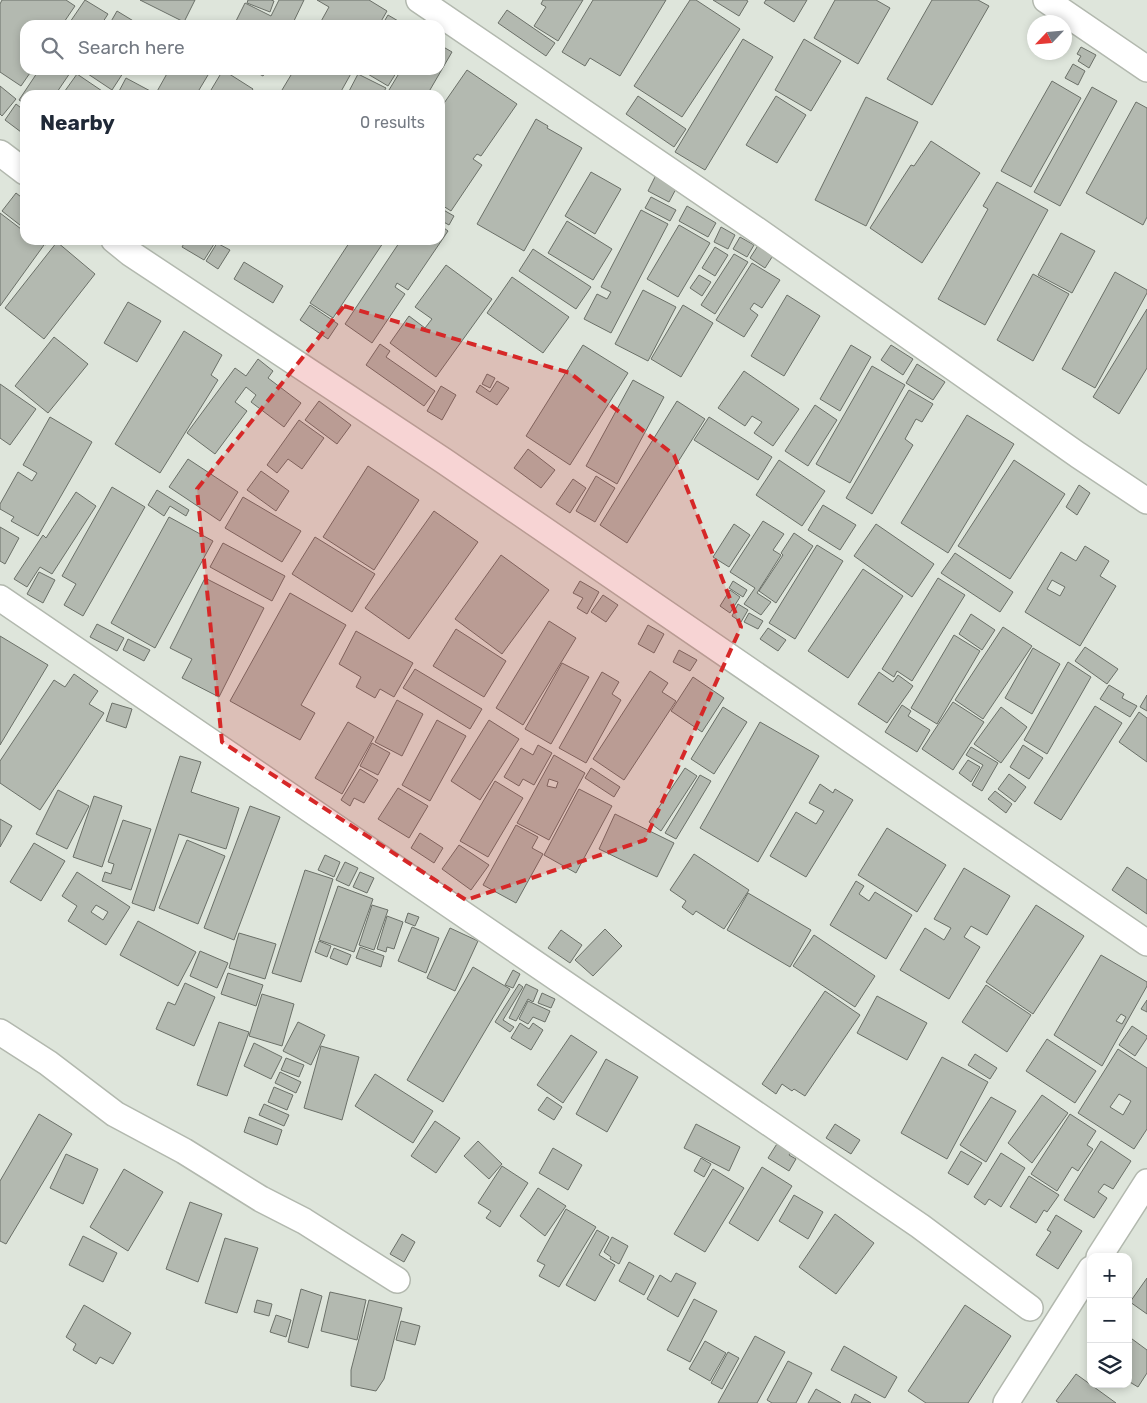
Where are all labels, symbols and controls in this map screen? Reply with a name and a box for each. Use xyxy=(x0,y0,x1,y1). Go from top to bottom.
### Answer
north arrow xyxy=(1027,15,1072,60)
search box xyxy=(20,20,445,75)
icon: search xyxy=(38,34,66,62)
text: Search here xyxy=(78,36,185,59)
text: Nearby xyxy=(40,110,115,135)
text: 0 results xyxy=(360,113,425,132)
map controls xyxy=(1087,1253,1132,1388)
button: + xyxy=(1087,1253,1132,1298)
button: − xyxy=(1087,1298,1132,1343)
button: layers xyxy=(1087,1343,1132,1388)

